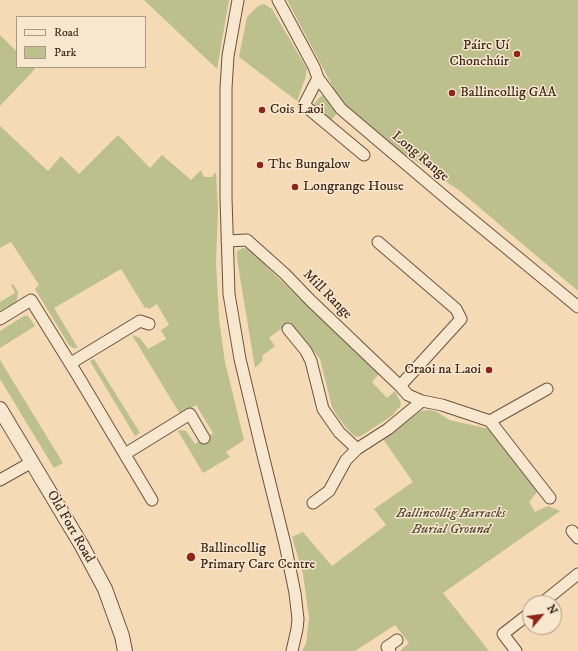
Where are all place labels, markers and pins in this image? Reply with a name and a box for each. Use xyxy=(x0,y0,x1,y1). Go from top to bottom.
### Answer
place label: Páirc Uí Chonchúir xyxy=(449,38,509,70)
marker: Páirc Uí Chonchúir xyxy=(512,49,522,59)
place label: Ballincollig GAA xyxy=(460,85,556,101)
marker: Ballincollig GAA xyxy=(447,88,457,98)
place label: Cois Laoi xyxy=(270,102,324,118)
marker: Cois Laoi xyxy=(257,105,267,115)
place label: The Bungalow xyxy=(268,157,350,173)
marker: The Bungalow xyxy=(255,160,265,170)
place label: Longrange House xyxy=(303,179,404,195)
marker: Longrange House xyxy=(290,182,300,192)
place label: Craoi na Laoi xyxy=(404,362,481,378)
marker: Craoi na Laoi xyxy=(484,365,494,375)
place label: Ballincollig Primary Care Centre xyxy=(200,541,315,574)
marker: Ballincollig Primary Care Centre xyxy=(185,551,197,563)

